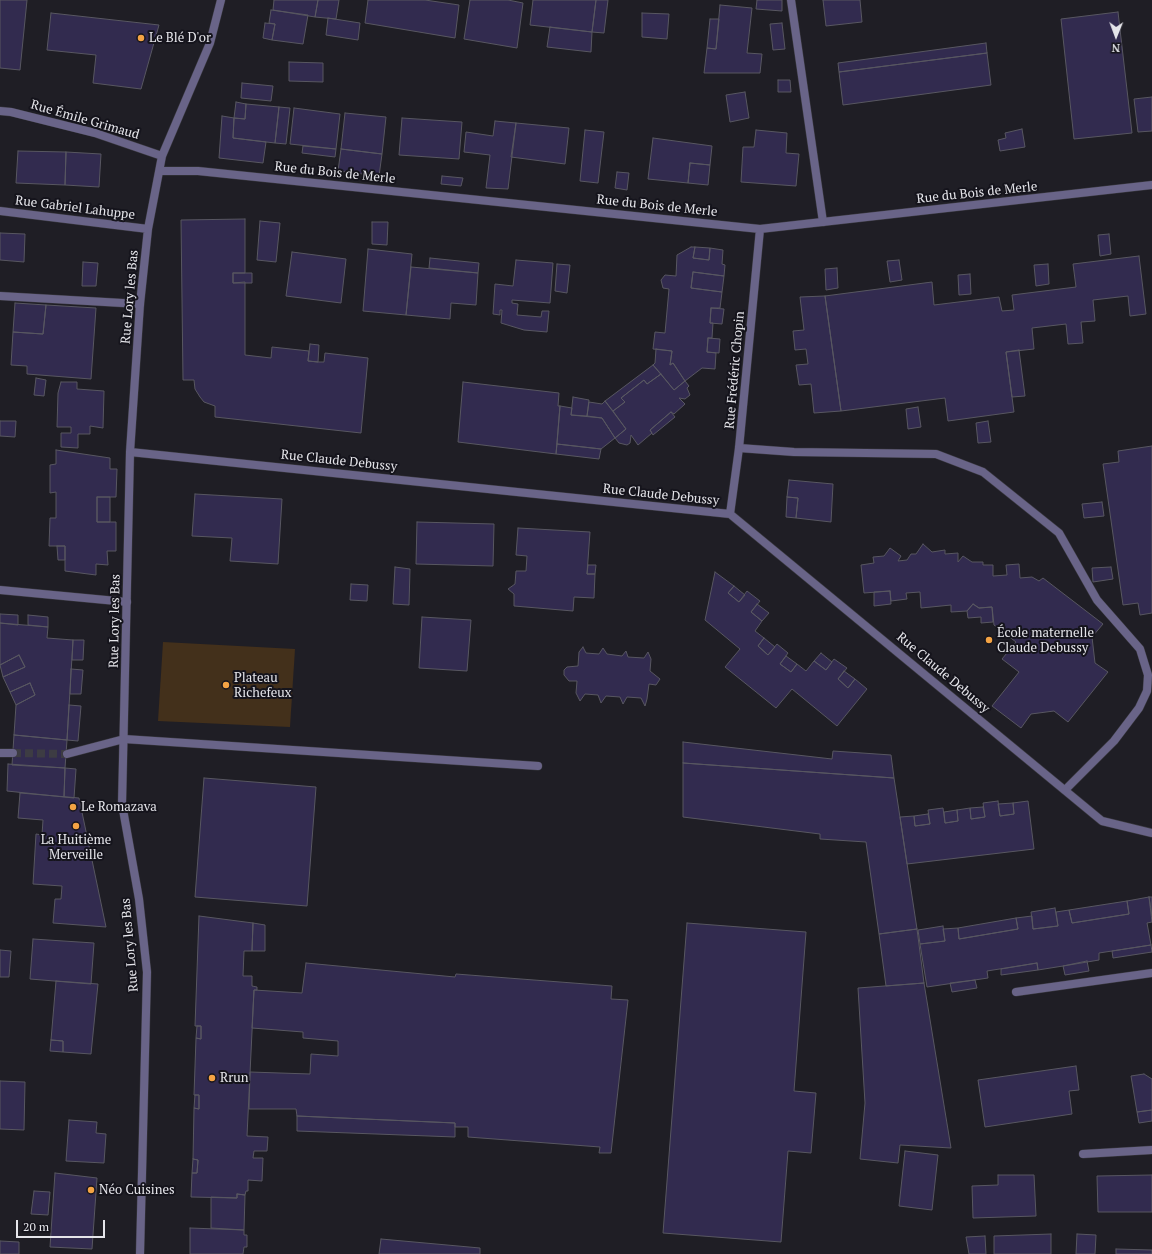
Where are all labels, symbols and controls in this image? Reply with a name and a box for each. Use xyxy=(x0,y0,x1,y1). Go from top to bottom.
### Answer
north arrow xyxy=(1096,16,1136,56)
place label: Le Blé D'or xyxy=(149,30,211,46)
marker: Le Blé D'or xyxy=(136,33,146,43)
text: N xyxy=(1111,41,1120,55)
street label: Rue Émile Grimaud xyxy=(29,97,141,143)
street label: Rue du Bois de Merle xyxy=(274,159,396,187)
street label: Rue du Bois de Merle xyxy=(916,179,1038,207)
street label: Rue du Bois de Merle xyxy=(596,192,718,220)
street label: Rue Gabriel Lahuppe xyxy=(14,193,136,223)
street label: Rue Lory les Bas xyxy=(118,249,142,345)
street label: Rue Frédéric Chopin xyxy=(722,310,748,430)
street label: Rue Claude Debussy xyxy=(280,447,398,475)
street label: Rue Claude Debussy xyxy=(602,481,720,509)
street label: Rue Lory les Bas xyxy=(106,574,124,668)
place label: École maternelle Claude Debussy xyxy=(997,625,1094,656)
street label: Rue Claude Debussy xyxy=(893,629,993,717)
marker: École maternelle Claude Debussy xyxy=(984,635,994,645)
place label: Plateau Richefeux xyxy=(234,670,291,701)
marker: Plateau Richefeux xyxy=(221,680,231,690)
place label: Le Romazava xyxy=(81,799,157,815)
marker: Le Romazava xyxy=(68,802,78,812)
marker: La Huitième Merveille xyxy=(71,821,81,831)
place label: La Huitième Merveille xyxy=(41,832,111,863)
street label: Rue Lory les Bas xyxy=(118,897,142,993)
place label: Rrun xyxy=(220,1070,248,1086)
marker: Rrun xyxy=(207,1073,217,1083)
place label: Néo Cuisines xyxy=(99,1182,175,1198)
marker: Néo Cuisines xyxy=(86,1185,96,1195)
scale bar xyxy=(18,1212,107,1238)
text: 20 m xyxy=(23,1219,49,1234)

